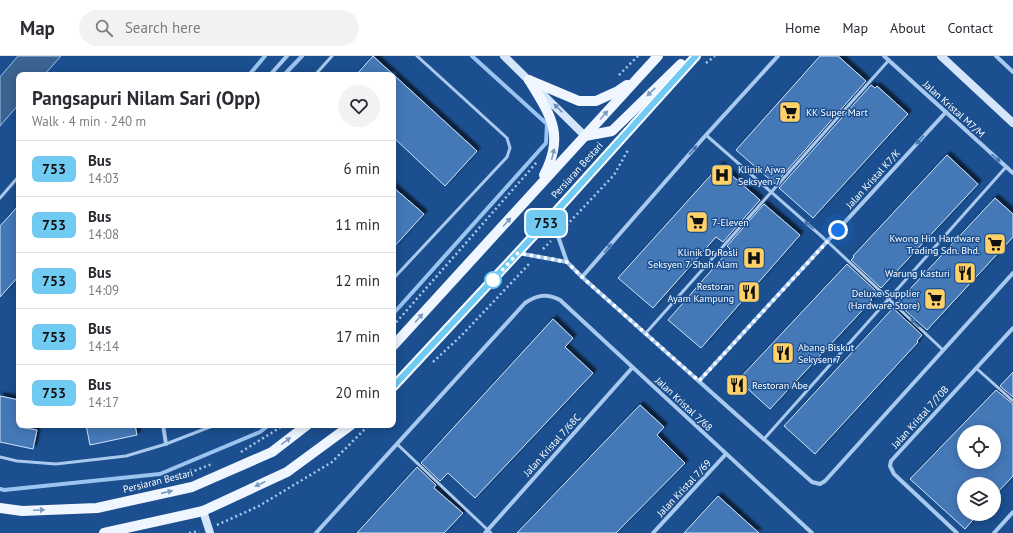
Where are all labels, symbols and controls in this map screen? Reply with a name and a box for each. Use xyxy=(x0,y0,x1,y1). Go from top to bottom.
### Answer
search box xyxy=(79,10,359,46)
text: Map xyxy=(20,16,55,40)
icon: search xyxy=(93,17,115,39)
text: Search here xyxy=(125,18,201,37)
text: Home xyxy=(785,19,820,37)
text: Map xyxy=(842,19,868,37)
text: About xyxy=(890,19,926,37)
text: Contact xyxy=(948,19,993,37)
street label: Jalan Kristal M7/M xyxy=(920,77,988,140)
button: heart xyxy=(338,85,380,127)
text: Pangsapuri Nilam Sari (Opp) xyxy=(32,86,261,110)
one-way arrow xyxy=(646,87,656,97)
supermarket icon: KK Super Mart xyxy=(777,99,803,125)
one-way arrow xyxy=(553,103,562,113)
place label: KK Super Mart xyxy=(806,106,868,119)
one-way arrow xyxy=(599,110,609,120)
text: Walk · 4 min · 240 m xyxy=(32,113,146,130)
one-way arrow xyxy=(915,135,924,146)
street label: Persiaran Bestari xyxy=(548,139,606,201)
one-way arrow xyxy=(689,145,698,155)
street label: Jalan Kristal K7/K xyxy=(842,147,903,212)
one-way arrow xyxy=(550,148,556,161)
text: Bus xyxy=(88,151,111,170)
one-way arrow xyxy=(991,153,1001,162)
text: 6 min xyxy=(343,159,380,178)
text: 753 xyxy=(42,160,66,178)
hospital icon: Klinik Ajwa Seksyen 7 xyxy=(709,162,735,188)
place label: Klinik Ajwa Seksyen 7 xyxy=(738,163,786,188)
text: 14:03 xyxy=(88,170,119,187)
text: Bus xyxy=(88,207,111,226)
supermarket icon: 7-Eleven xyxy=(684,209,710,235)
line badge: 753 xyxy=(523,210,569,236)
text: 753 xyxy=(534,214,558,232)
text: 11 min xyxy=(335,215,380,234)
text: 753 xyxy=(42,216,66,234)
place label: 7-Eleven xyxy=(712,216,749,229)
one-way arrow xyxy=(502,217,511,226)
your location xyxy=(828,220,848,240)
one-way arrow xyxy=(804,221,815,230)
text: 14:08 xyxy=(88,226,119,243)
supermarket icon: Kwong Hin Hardware Trading Sdn. Bhd. xyxy=(982,231,1008,257)
place label: Kwong Hin Hardware Trading Sdn. Bhd. xyxy=(890,232,980,257)
one-way arrow xyxy=(603,243,612,253)
hospital icon: Klinik Dr Rosli Seksyen 7 Shah Alam xyxy=(741,245,767,271)
place label: Klinik Dr Rosli Seksyen 7 Shah Alam xyxy=(648,246,738,271)
restaurant icon: Warung Kasturi xyxy=(952,260,978,286)
text: Bus xyxy=(88,263,111,282)
place label: Warung Kasturi xyxy=(885,267,950,280)
text: 12 min xyxy=(335,271,380,290)
unlabelled marker xyxy=(484,271,502,289)
text: 753 xyxy=(42,272,66,290)
restaurant icon: Restoran Ayam Kampung xyxy=(736,279,762,305)
place label: Restoran Ayam Kampung xyxy=(668,280,734,305)
text: 14:09 xyxy=(88,282,119,299)
supermarket icon: Deluxe Supplier (Hardware Store) xyxy=(922,286,948,312)
place label: Deluxe Supplier (Hardware Store) xyxy=(848,287,921,312)
one-way arrow xyxy=(415,312,424,323)
text: Bus xyxy=(88,319,111,338)
one-way arrow xyxy=(910,319,920,328)
text: 17 min xyxy=(336,327,380,346)
text: 753 xyxy=(42,328,66,346)
text: 14:14 xyxy=(88,338,119,355)
restaurant icon: Abang Biskut Sekysen 7 xyxy=(770,340,796,366)
place label: Abang Biskut Sekysen 7 xyxy=(798,341,855,366)
restaurant icon: Restoran Abe xyxy=(724,372,750,398)
street label: Jalan Kristal 7/68 xyxy=(652,373,715,434)
text: Bus xyxy=(88,375,111,394)
place label: Restoran Abe xyxy=(752,379,808,392)
text: 20 min xyxy=(335,383,380,402)
street label: Jalan Kristal 7/70B xyxy=(888,383,952,452)
text: 753 xyxy=(42,384,66,402)
text: 14:17 xyxy=(88,394,119,411)
street label: Jalan Kristal 7/68C xyxy=(520,411,584,480)
map controls xyxy=(957,425,1001,521)
button: locate xyxy=(957,425,1001,469)
one-way arrow xyxy=(280,437,291,446)
street label: Jalan Kristal 7/69 xyxy=(653,457,714,520)
street label: Persiaran Bestari xyxy=(122,466,194,496)
button: layers xyxy=(957,477,1001,521)
one-way arrow xyxy=(255,481,266,487)
one-way arrow xyxy=(161,489,173,495)
one-way arrow xyxy=(33,507,46,513)

